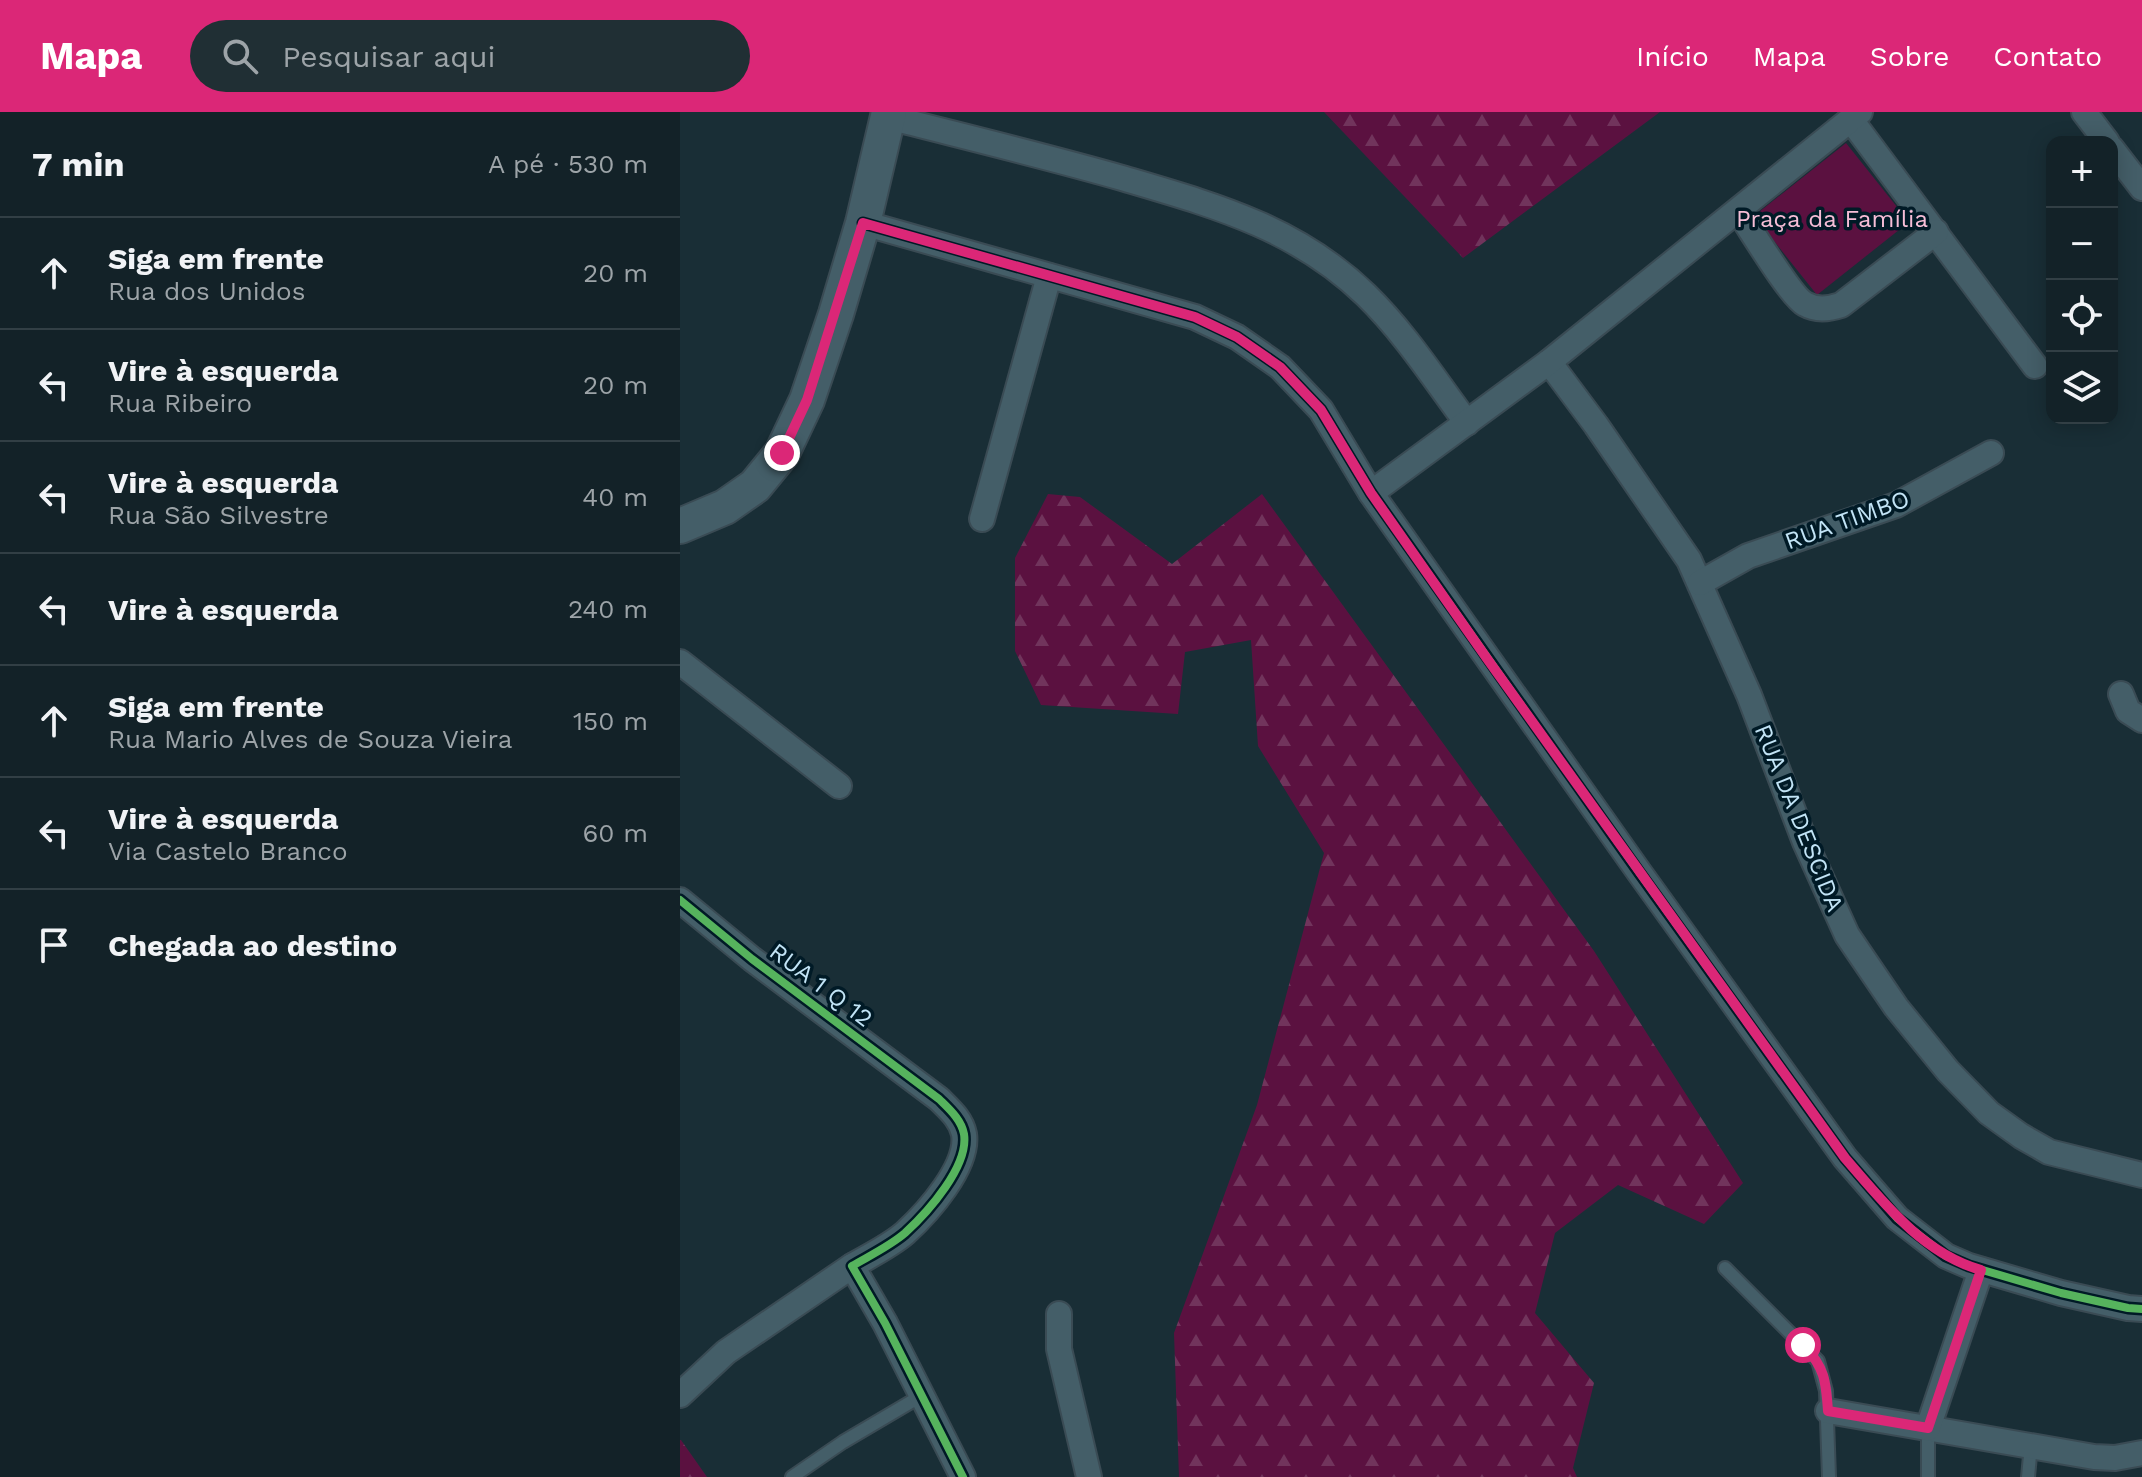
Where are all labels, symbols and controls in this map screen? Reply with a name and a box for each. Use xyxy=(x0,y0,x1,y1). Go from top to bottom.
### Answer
search box xyxy=(190,20,750,92)
text: Mapa xyxy=(40,34,142,78)
icon: search xyxy=(218,34,262,78)
text: Pesquisar aqui xyxy=(282,39,495,74)
text: Início xyxy=(1636,40,1709,73)
text: Mapa xyxy=(1753,40,1826,73)
text: Sobre xyxy=(1870,40,1949,73)
text: Contato xyxy=(1993,40,2102,73)
map controls xyxy=(2046,136,2118,424)
button: + xyxy=(2046,136,2118,208)
text: 7 min xyxy=(32,144,125,184)
text: A pé · 530 m xyxy=(488,149,648,179)
park label: Praça da Família xyxy=(1736,205,1928,233)
button: − xyxy=(2046,208,2118,280)
text: Siga em frente xyxy=(108,241,324,276)
icon: ahead xyxy=(32,251,76,295)
text: 20 m xyxy=(583,258,648,288)
text: Rua dos Unidos xyxy=(108,276,305,306)
button: locate xyxy=(2046,280,2118,352)
button: layers xyxy=(2046,352,2118,424)
text: Vire à esquerda xyxy=(108,353,338,388)
icon: left xyxy=(32,363,76,407)
text: 20 m xyxy=(583,370,648,400)
text: Rua Ribeiro xyxy=(108,388,252,418)
route end xyxy=(764,435,800,471)
text: Vire à esquerda xyxy=(108,465,338,500)
icon: left xyxy=(32,475,76,519)
text: 40 m xyxy=(582,482,648,512)
street label: RUA TIMBO xyxy=(1781,485,1913,555)
text: Rua São Silvestre xyxy=(108,500,329,530)
icon: left xyxy=(32,587,76,631)
text: Vire à esquerda xyxy=(108,592,338,627)
text: 240 m xyxy=(568,594,648,624)
text: Siga em frente xyxy=(108,689,324,724)
icon: ahead xyxy=(32,699,76,743)
text: 150 m xyxy=(573,706,648,736)
street label: RUA DA DESCIDA xyxy=(1749,720,1849,916)
text: Rua Mario Alves de Souza Vieira xyxy=(108,724,513,754)
text: Vire à esquerda xyxy=(108,801,338,836)
icon: left xyxy=(32,811,76,855)
text: 60 m xyxy=(582,818,648,848)
text: Via Castelo Branco xyxy=(108,836,348,866)
icon: arrive xyxy=(32,923,76,967)
text: Chegada ao destino xyxy=(108,928,397,963)
street label: RUA 1 Q 12 xyxy=(764,937,878,1033)
route start xyxy=(1785,1327,1821,1363)

